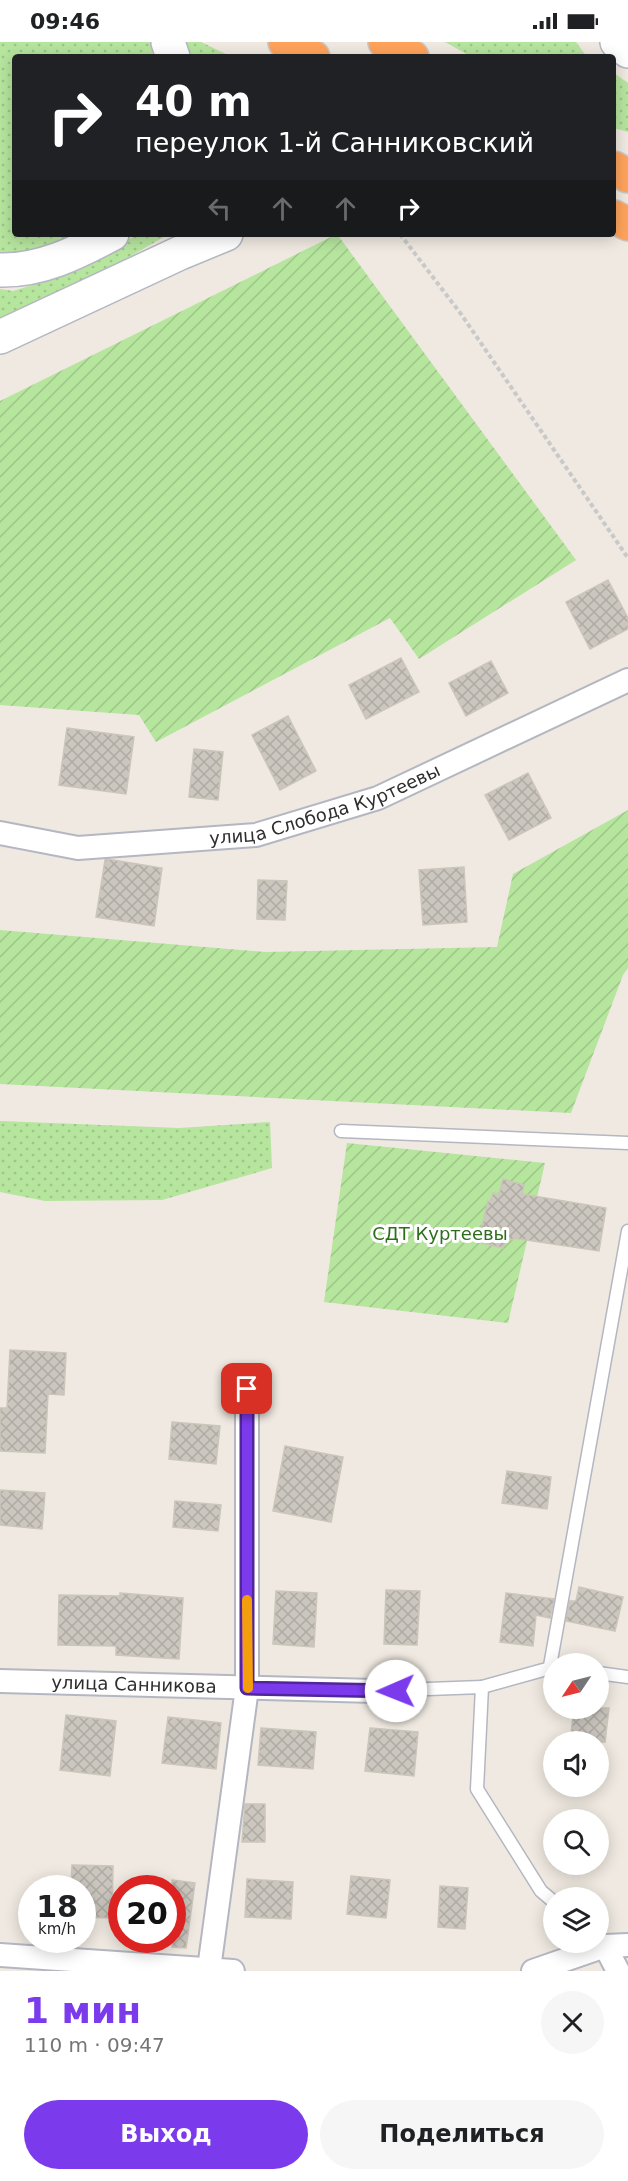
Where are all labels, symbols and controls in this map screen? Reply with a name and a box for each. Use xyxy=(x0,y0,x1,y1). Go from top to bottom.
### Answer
text: 09:46 xyxy=(30,9,100,34)
text: 40 m xyxy=(135,77,252,126)
icon: right xyxy=(36,78,114,156)
text: переулок 1-й Санниковский xyxy=(135,127,534,158)
icon: left xyxy=(203,192,236,225)
icon: ahead xyxy=(266,192,299,225)
icon: ahead xyxy=(329,192,362,225)
icon: right xyxy=(392,192,425,225)
street label: улица Слобода Куртеевы xyxy=(209,759,443,848)
park label: СДТ Куртеевы xyxy=(372,1223,508,1244)
pin xyxy=(221,1363,272,1414)
icon: arrive xyxy=(230,1372,263,1405)
north arrow xyxy=(543,1653,609,1719)
map controls xyxy=(543,1653,609,1953)
position arrow xyxy=(364,1659,428,1723)
street label: улица Санникова xyxy=(51,1671,217,1697)
button: sound xyxy=(543,1731,609,1797)
button: search xyxy=(543,1809,609,1875)
speed limit sign: 20 xyxy=(108,1875,186,1953)
button: layers xyxy=(543,1887,609,1953)
text: 18 xyxy=(36,1889,78,1924)
text: km/h xyxy=(38,1920,76,1938)
text: 1 мин xyxy=(24,1990,141,2031)
button: close xyxy=(541,1991,604,2054)
text: 110 m · 09:47 xyxy=(24,2033,165,2057)
button: Выход xyxy=(24,2100,308,2169)
button: Поделиться xyxy=(320,2100,604,2169)

